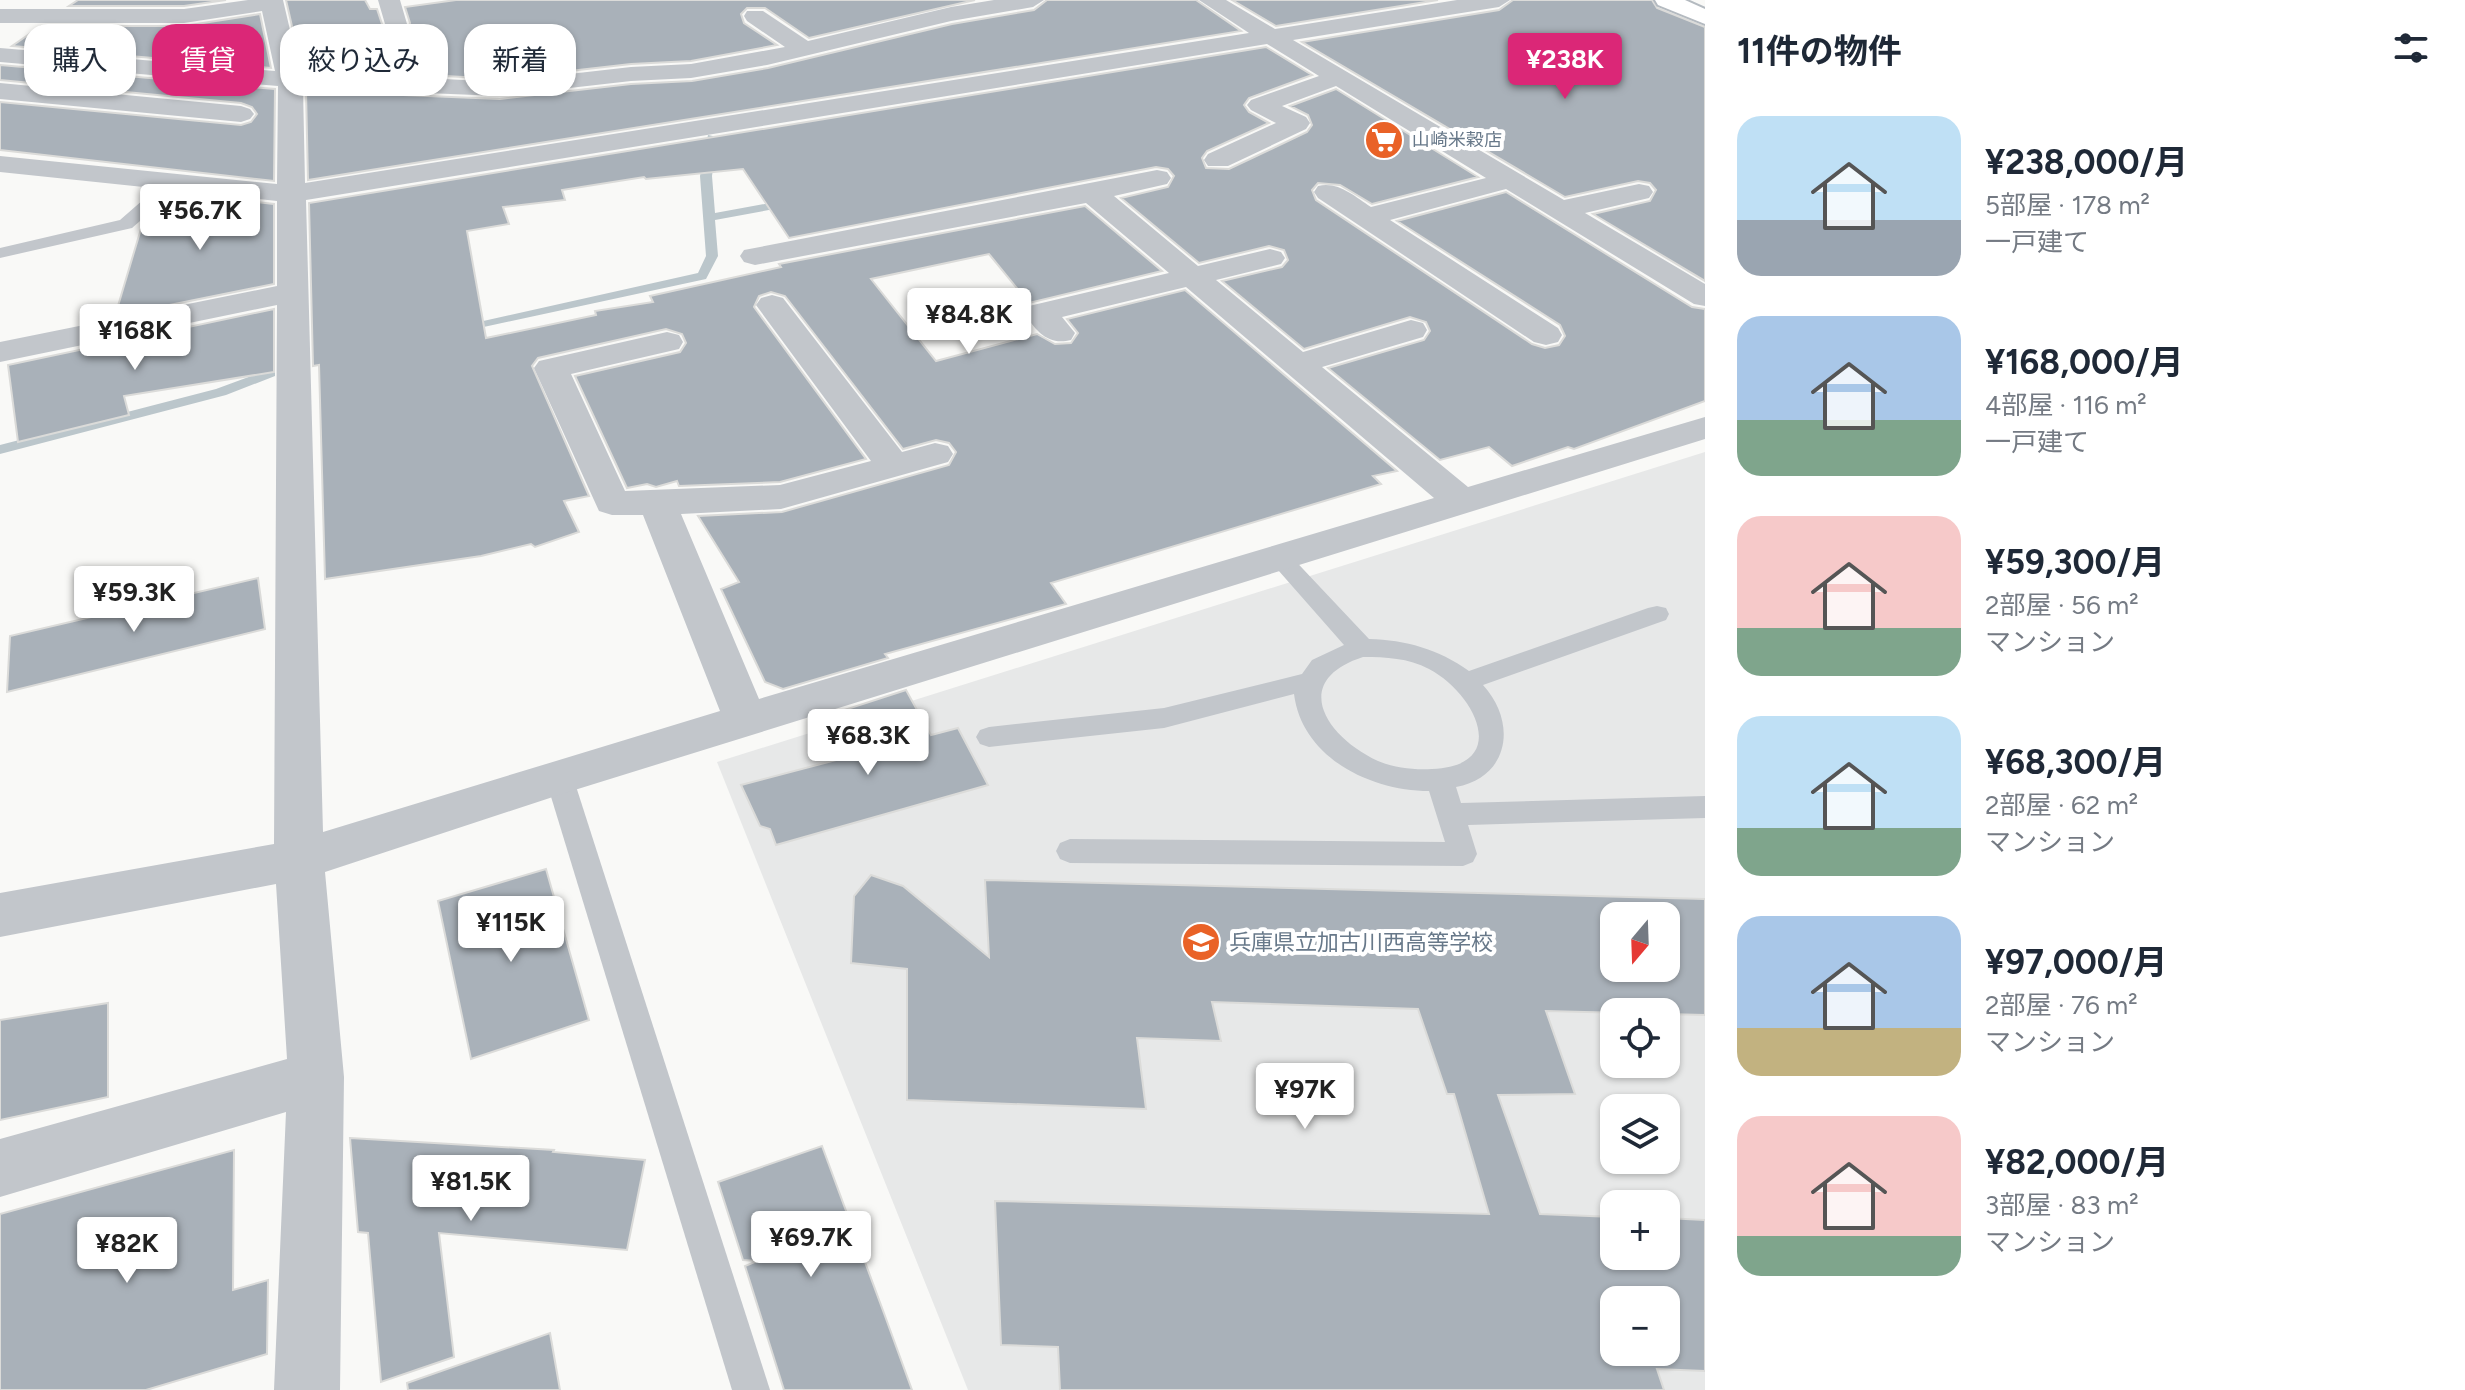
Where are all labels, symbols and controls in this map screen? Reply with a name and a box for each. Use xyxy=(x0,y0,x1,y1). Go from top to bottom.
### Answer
chip: 購入 xyxy=(24,24,136,96)
chip: 賃貸 xyxy=(152,24,264,96)
chip: 絞り込み xyxy=(280,24,448,96)
chip: 新着 xyxy=(464,24,576,96)
icon: filters xyxy=(2389,26,2433,70)
text: 11件の物件 xyxy=(1737,31,1902,72)
pin: ¥238K xyxy=(1509,33,1621,101)
text: ¥238K xyxy=(1526,43,1604,75)
supermarket icon: 山崎米穀店 xyxy=(1363,119,1405,161)
place label: 山崎米穀店 xyxy=(1412,129,1502,151)
text: ¥238,000/月 xyxy=(1985,142,2188,183)
icon: home xyxy=(1801,148,1897,244)
pin: ¥56.7K xyxy=(135,184,265,252)
text: 5部屋 · 178 m² xyxy=(1985,189,2150,221)
text: ¥56.7K xyxy=(158,194,242,226)
text: 一戸建て xyxy=(1985,226,2089,258)
pin: ¥84.8K xyxy=(904,288,1034,356)
text: ¥84.8K xyxy=(925,298,1013,330)
pin: ¥168K xyxy=(79,304,191,372)
text: ¥168K xyxy=(98,314,172,346)
text: ¥168,000/月 xyxy=(1985,342,2184,383)
icon: home xyxy=(1801,348,1897,444)
text: 4部屋 · 116 m² xyxy=(1985,389,2147,421)
text: 一戸建て xyxy=(1985,426,2089,458)
text: ¥59,300/月 xyxy=(1985,542,2165,583)
icon: home xyxy=(1801,548,1897,644)
pin: ¥59.3K xyxy=(69,566,199,634)
text: ¥59.3K xyxy=(92,576,176,608)
text: 2部屋 · 56 m² xyxy=(1985,589,2139,621)
text: マンション xyxy=(1985,626,2115,658)
pin: ¥68.3K xyxy=(803,709,933,777)
text: ¥68.3K xyxy=(826,719,910,751)
text: ¥68,300/月 xyxy=(1985,742,2166,783)
icon: home xyxy=(1801,748,1897,844)
text: 2部屋 · 62 m² xyxy=(1985,789,2138,821)
text: マンション xyxy=(1985,826,2115,858)
pin: ¥115K xyxy=(455,896,567,964)
north arrow xyxy=(1600,902,1680,982)
map controls xyxy=(1600,902,1680,1366)
text: ¥115K xyxy=(476,906,546,938)
school or university icon: 兵庫県立加古川西高等学校 xyxy=(1180,921,1222,963)
place label: 兵庫県立加古川西高等学校 xyxy=(1229,929,1493,956)
text: ¥97,000/月 xyxy=(1985,942,2167,983)
icon: home xyxy=(1801,948,1897,1044)
text: 2部屋 · 76 m² xyxy=(1985,989,2138,1021)
button: locate xyxy=(1600,998,1680,1078)
text: マンション xyxy=(1985,1026,2115,1058)
pin: ¥97K xyxy=(1258,1063,1352,1131)
text: ¥97K xyxy=(1274,1073,1336,1105)
button: layers xyxy=(1600,1094,1680,1174)
text: ¥82,000/月 xyxy=(1985,1142,2169,1183)
icon: home xyxy=(1801,1148,1897,1244)
pin: ¥81.5K xyxy=(406,1155,536,1223)
text: ¥81.5K xyxy=(430,1165,512,1197)
text: 3部屋 · 83 m² xyxy=(1985,1189,2139,1221)
button: + xyxy=(1600,1190,1680,1270)
pin: ¥69.7K xyxy=(746,1211,876,1279)
pin: ¥82K xyxy=(80,1217,174,1285)
text: ¥69.7K xyxy=(769,1221,853,1253)
text: マンション xyxy=(1985,1226,2115,1258)
text: ¥82K xyxy=(95,1227,159,1259)
button: − xyxy=(1600,1286,1680,1366)

